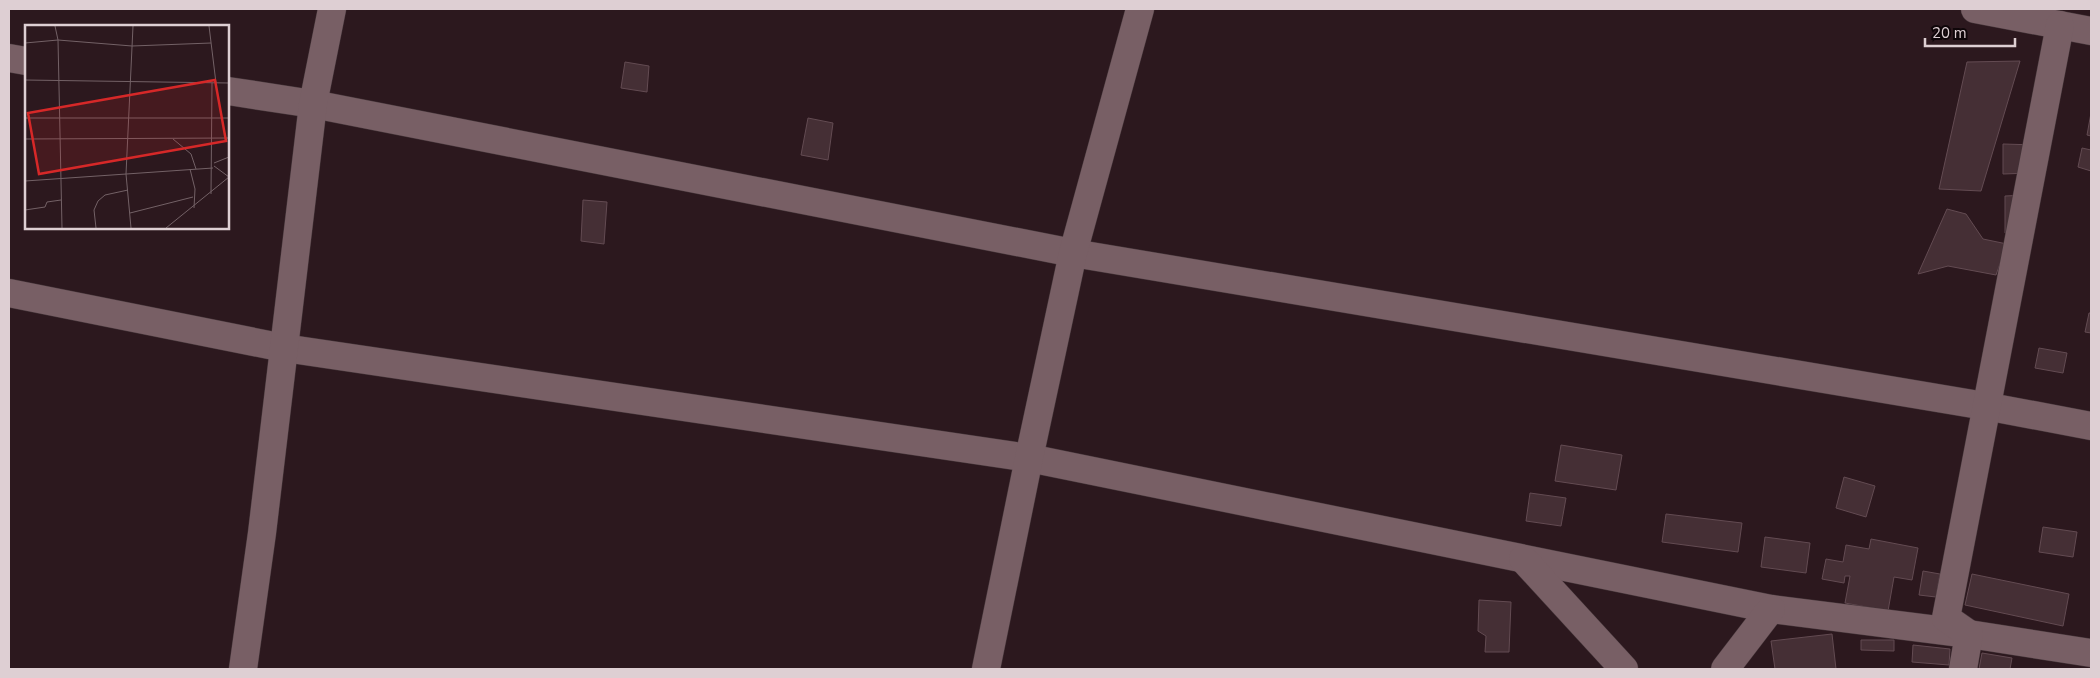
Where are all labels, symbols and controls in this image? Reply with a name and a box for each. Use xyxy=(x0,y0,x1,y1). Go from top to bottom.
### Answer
scale bar xyxy=(1925,15,2015,47)
text: 20 m xyxy=(1932,23,1967,43)
inset map xyxy=(25,25,229,229)

